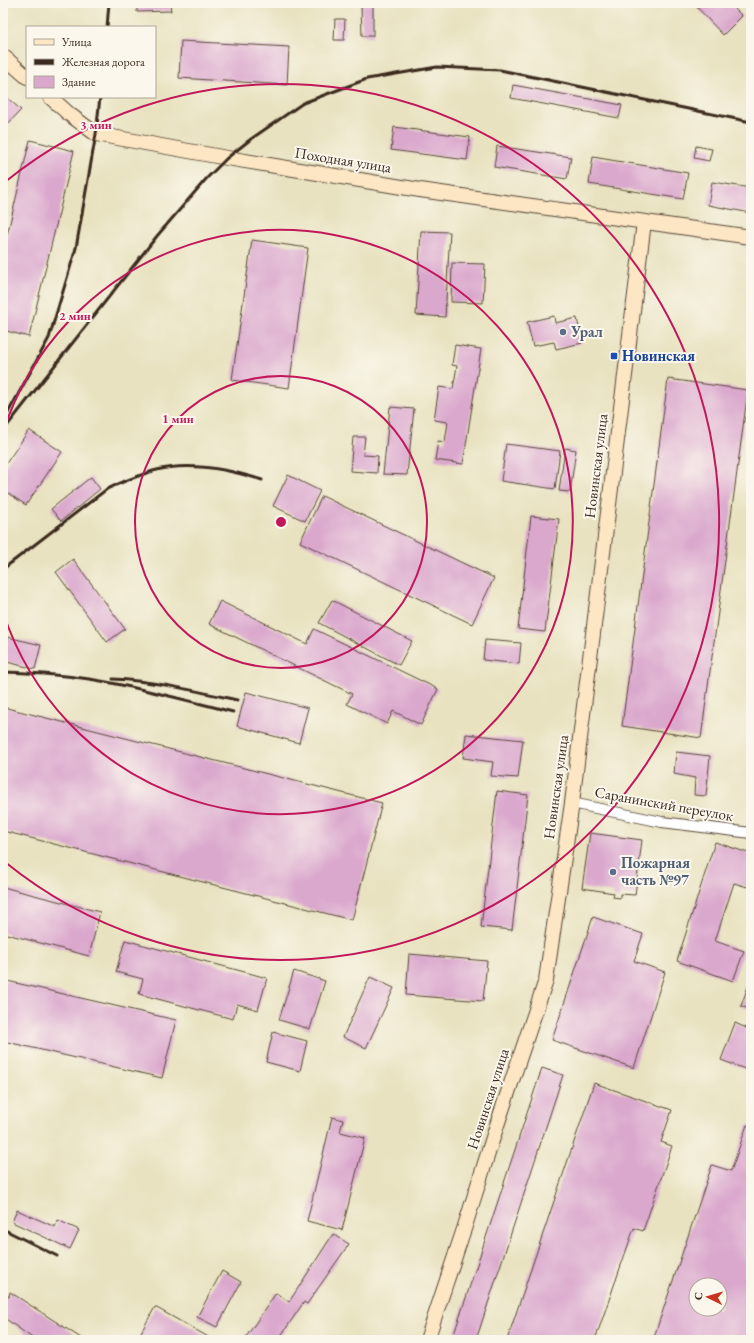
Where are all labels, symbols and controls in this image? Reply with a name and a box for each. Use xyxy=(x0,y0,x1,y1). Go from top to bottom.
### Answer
legend xyxy=(26,26,156,98)
text: Улица xyxy=(61,34,92,50)
text: Железная дорога xyxy=(61,54,145,70)
text: Здание xyxy=(62,74,96,90)
text: 3 мин xyxy=(80,117,112,133)
street label: Походная улица xyxy=(293,142,393,177)
text: 2 мин xyxy=(59,308,91,324)
place label: Урал xyxy=(570,322,603,341)
marker: Урал xyxy=(558,327,568,337)
place label: Новинская xyxy=(622,346,695,365)
marker: Новинская xyxy=(609,351,619,361)
text: 1 мин xyxy=(162,411,194,427)
street label: Новинская улица xyxy=(580,413,611,519)
centre of rings xyxy=(274,515,288,529)
street label: Новинская улица xyxy=(539,734,572,840)
street label: Саранинский переулок xyxy=(593,782,735,825)
place label: Пожарная часть №97 xyxy=(621,853,690,889)
marker: Пожарная часть №97 xyxy=(608,867,618,877)
street label: Новинская улица xyxy=(462,1046,513,1152)
north arrow xyxy=(688,1277,728,1317)
text: С xyxy=(691,1291,705,1301)

